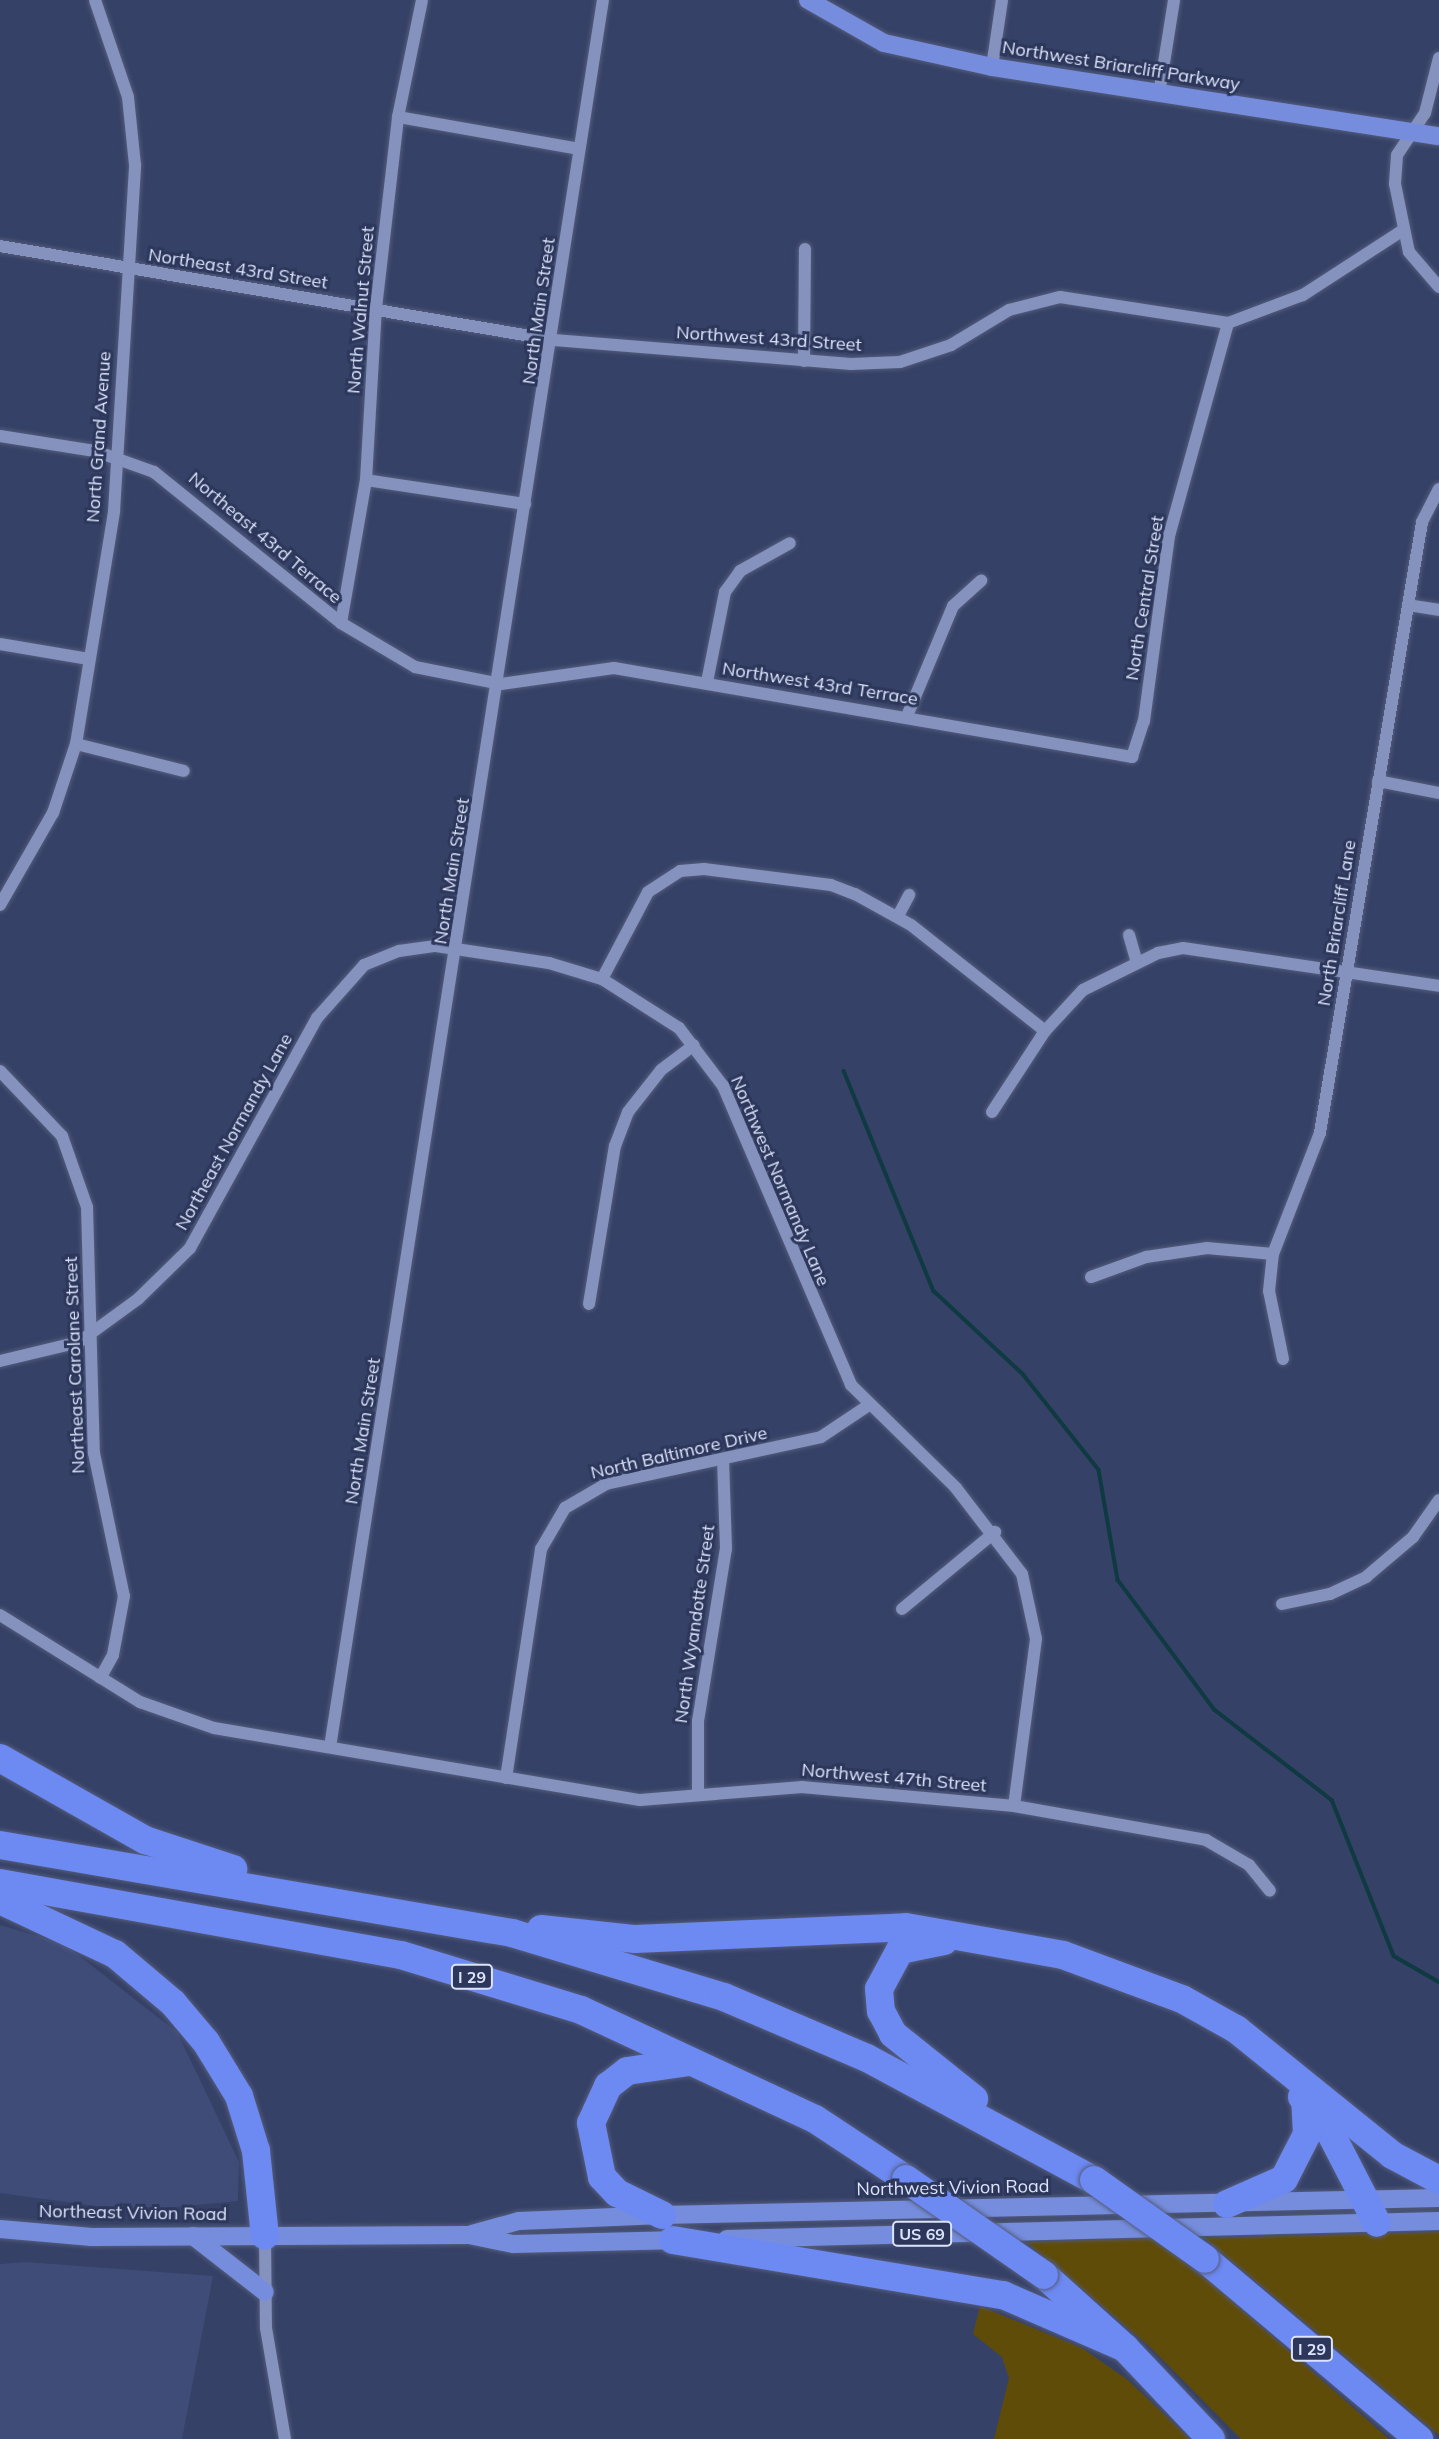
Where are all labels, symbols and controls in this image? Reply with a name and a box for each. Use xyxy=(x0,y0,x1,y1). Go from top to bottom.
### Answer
street label: Northwest Briarcliff Parkway xyxy=(1001,37,1241,95)
street label: North Walnut Street xyxy=(343,225,379,395)
street label: North Main Street xyxy=(518,236,560,386)
street label: Northeast 43rd Street xyxy=(147,244,329,294)
street label: Northwest 43rd Street xyxy=(676,322,862,356)
street label: North Grand Avenue xyxy=(82,351,116,523)
street label: Northeast 43rd Terrace xyxy=(184,468,346,608)
street label: North Central Street xyxy=(1121,514,1169,682)
street label: Northwest 43rd Terrace xyxy=(721,658,919,710)
street label: North Main Street xyxy=(430,796,474,946)
street label: North Briarcliff Lane xyxy=(1313,839,1361,1007)
street label: Northeast Normandy Lane xyxy=(171,1030,297,1234)
street label: Northwest Normandy Lane xyxy=(726,1073,834,1289)
street label: Northeast Carolane Street xyxy=(60,1256,90,1474)
street label: North Main Street xyxy=(341,1356,385,1506)
street label: North Baltimore Drive xyxy=(589,1422,769,1484)
street label: North Wyandotte Street xyxy=(670,1523,720,1725)
street label: Northwest 47th Street xyxy=(801,1759,987,1797)
road number: I 29 xyxy=(449,1965,495,1990)
street label: Northwest Vivion Road xyxy=(856,2176,1050,2200)
street label: Northeast Vivion Road xyxy=(39,2201,227,2225)
road number: US 69 xyxy=(890,2222,954,2246)
road number: I 29 xyxy=(1289,2336,1335,2362)

